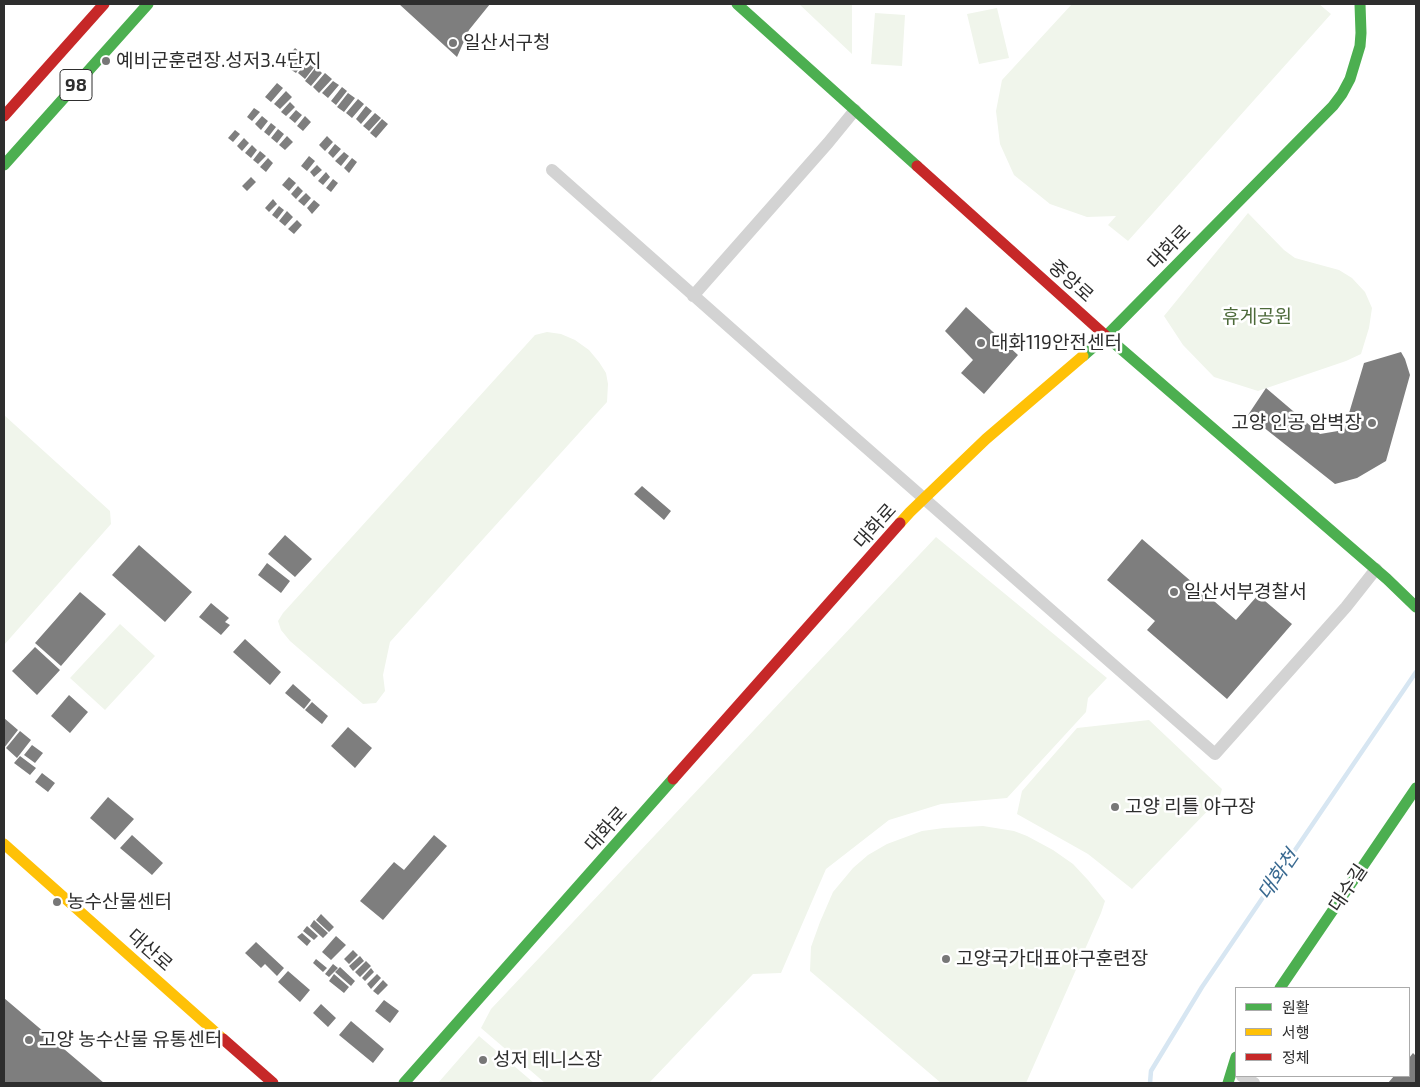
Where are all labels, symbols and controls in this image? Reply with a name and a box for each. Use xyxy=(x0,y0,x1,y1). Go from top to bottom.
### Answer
place label: 일산서구청 xyxy=(463,32,550,54)
marker: 일산서구청 xyxy=(447,37,459,49)
place label: 예비군훈련장.성저3.4단지 xyxy=(116,50,322,72)
marker: 예비군훈련장.성저3.4단지 xyxy=(100,55,112,67)
road number: 98 xyxy=(60,70,92,100)
street label: 대화로 xyxy=(1143,220,1195,274)
street label: 중앙로 xyxy=(1044,255,1098,307)
park label: 휴게공원 xyxy=(1222,306,1292,328)
place label: 대화119안전센터 xyxy=(991,332,1122,354)
marker: 대화119안전센터 xyxy=(975,337,987,349)
place label: 고양 인공 암벽장 xyxy=(1231,412,1362,434)
marker: 고양 인공 암벽장 xyxy=(1366,417,1378,429)
street label: 대화로 xyxy=(849,499,901,553)
place label: 일산서부경찰서 xyxy=(1184,581,1306,603)
marker: 일산서부경찰서 xyxy=(1168,586,1180,598)
place label: 고양 리틀 야구장 xyxy=(1125,796,1256,818)
marker: 고양 리틀 야구장 xyxy=(1109,801,1121,813)
street label: 대화로 xyxy=(580,802,632,856)
water label: 대화천 xyxy=(1253,845,1303,905)
street label: 대수길 xyxy=(1324,860,1372,916)
place label: 농수산물센터 xyxy=(67,891,172,913)
marker: 농수산물센터 xyxy=(51,896,63,908)
street label: 대산로 xyxy=(123,924,177,976)
place label: 고양국가대표야구훈련장 xyxy=(956,948,1148,970)
marker: 고양국가대표야구훈련장 xyxy=(940,953,952,965)
legend xyxy=(1235,987,1410,1077)
text: 원활 xyxy=(1282,998,1310,1016)
text: 서행 xyxy=(1282,1023,1310,1041)
place label: 고양 농수산물 유통센터 xyxy=(39,1029,222,1051)
marker: 고양 농수산물 유통센터 xyxy=(23,1034,35,1046)
text: 정체 xyxy=(1282,1048,1310,1066)
place label: 성저 테니스장 xyxy=(493,1049,602,1071)
marker: 성저 테니스장 xyxy=(477,1054,489,1066)

